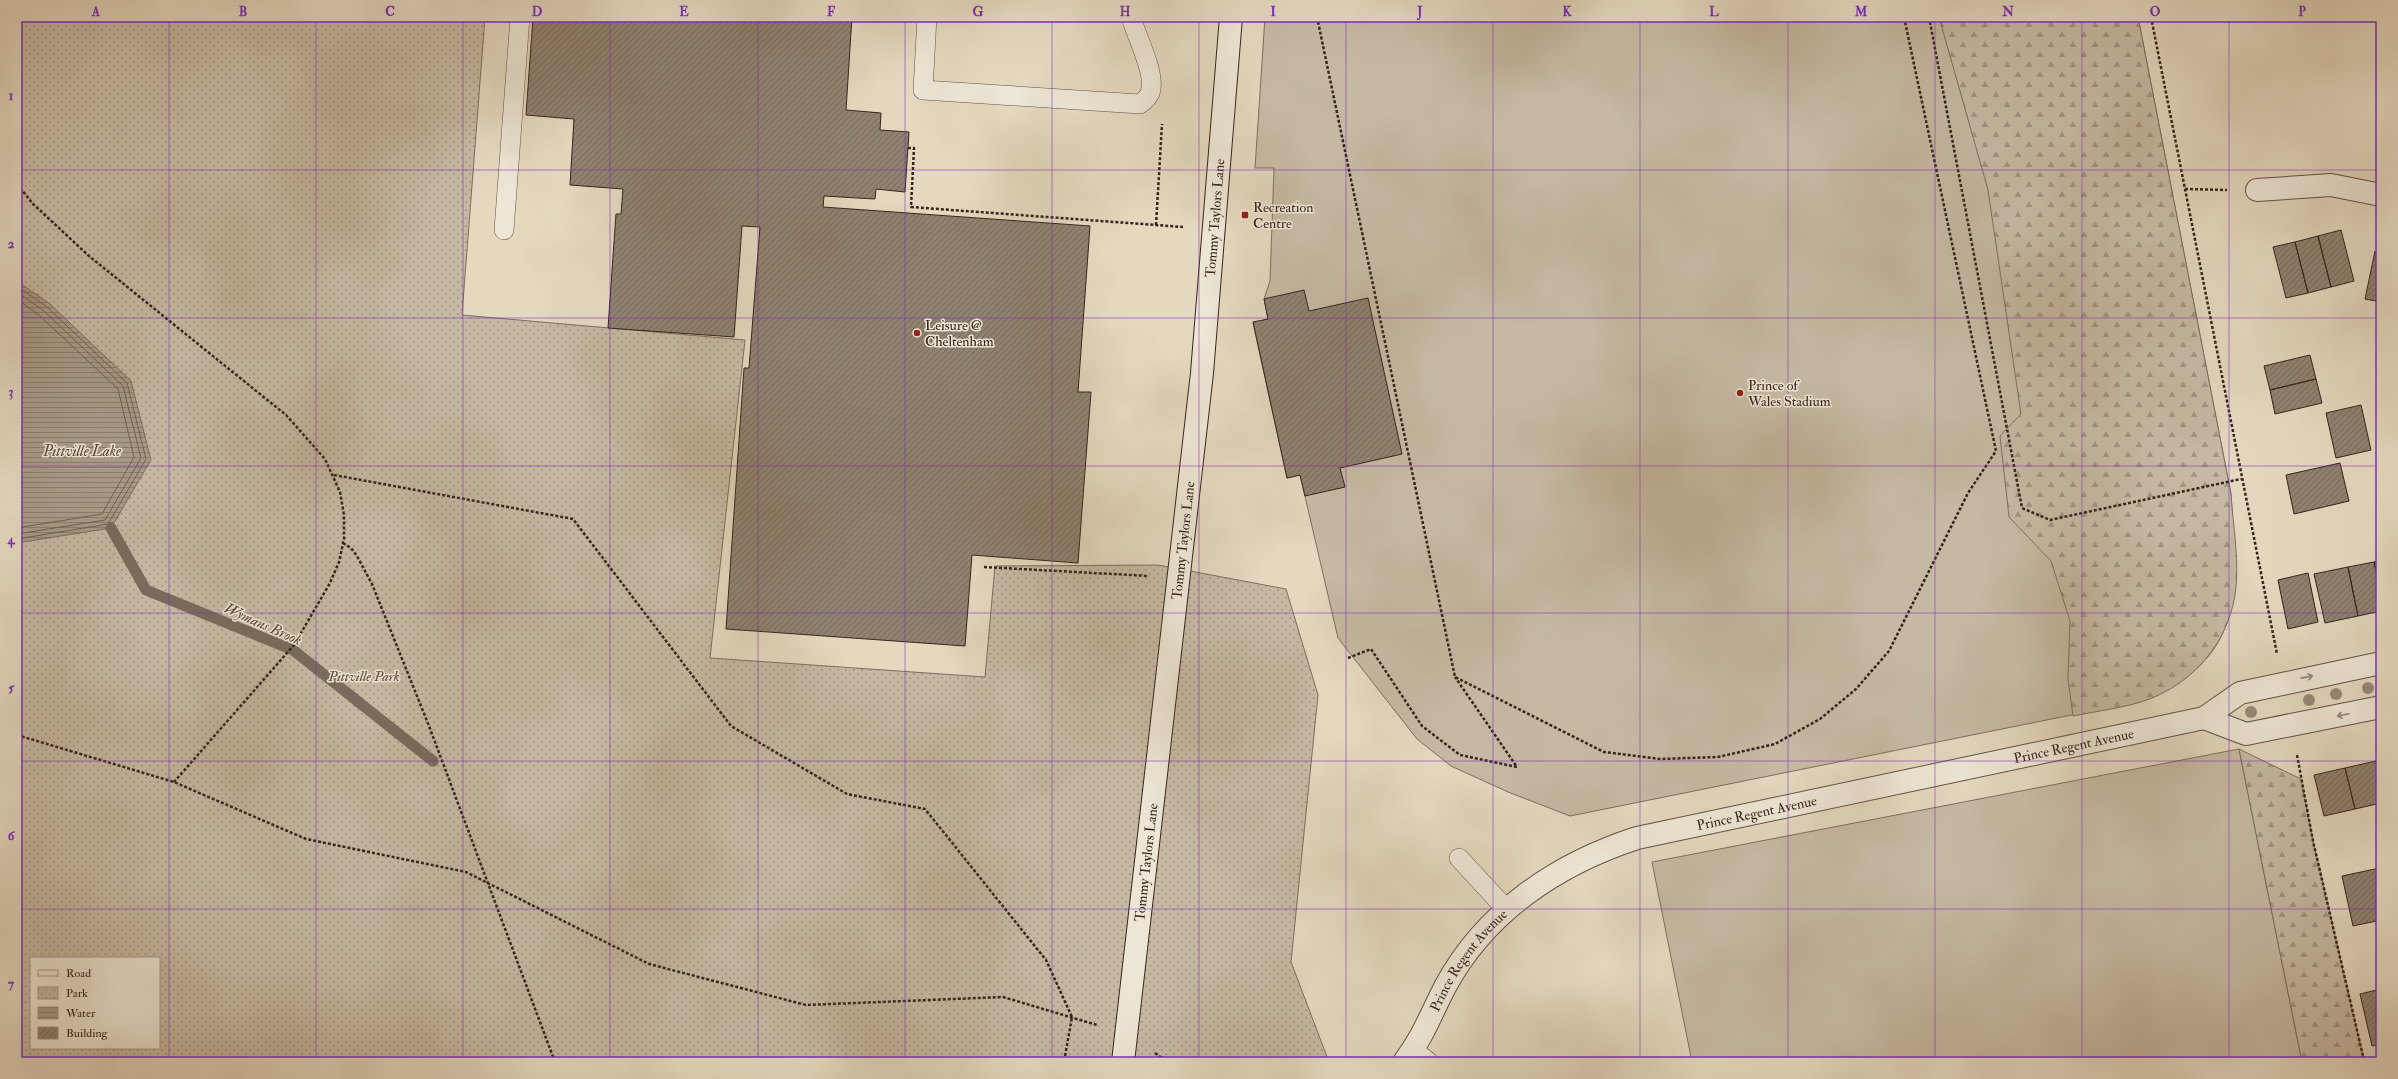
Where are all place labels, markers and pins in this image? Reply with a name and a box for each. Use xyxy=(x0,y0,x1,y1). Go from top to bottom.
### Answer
place label: Recreation Centre xyxy=(1253,199,1313,232)
marker: Recreation Centre xyxy=(1240,210,1250,220)
place label: Leisure @ Cheltenham xyxy=(925,317,994,350)
marker: Leisure @ Cheltenham xyxy=(912,328,922,338)
place label: Prince of Wales Stadium xyxy=(1747,377,1831,410)
marker: Prince of Wales Stadium xyxy=(1735,388,1745,398)

